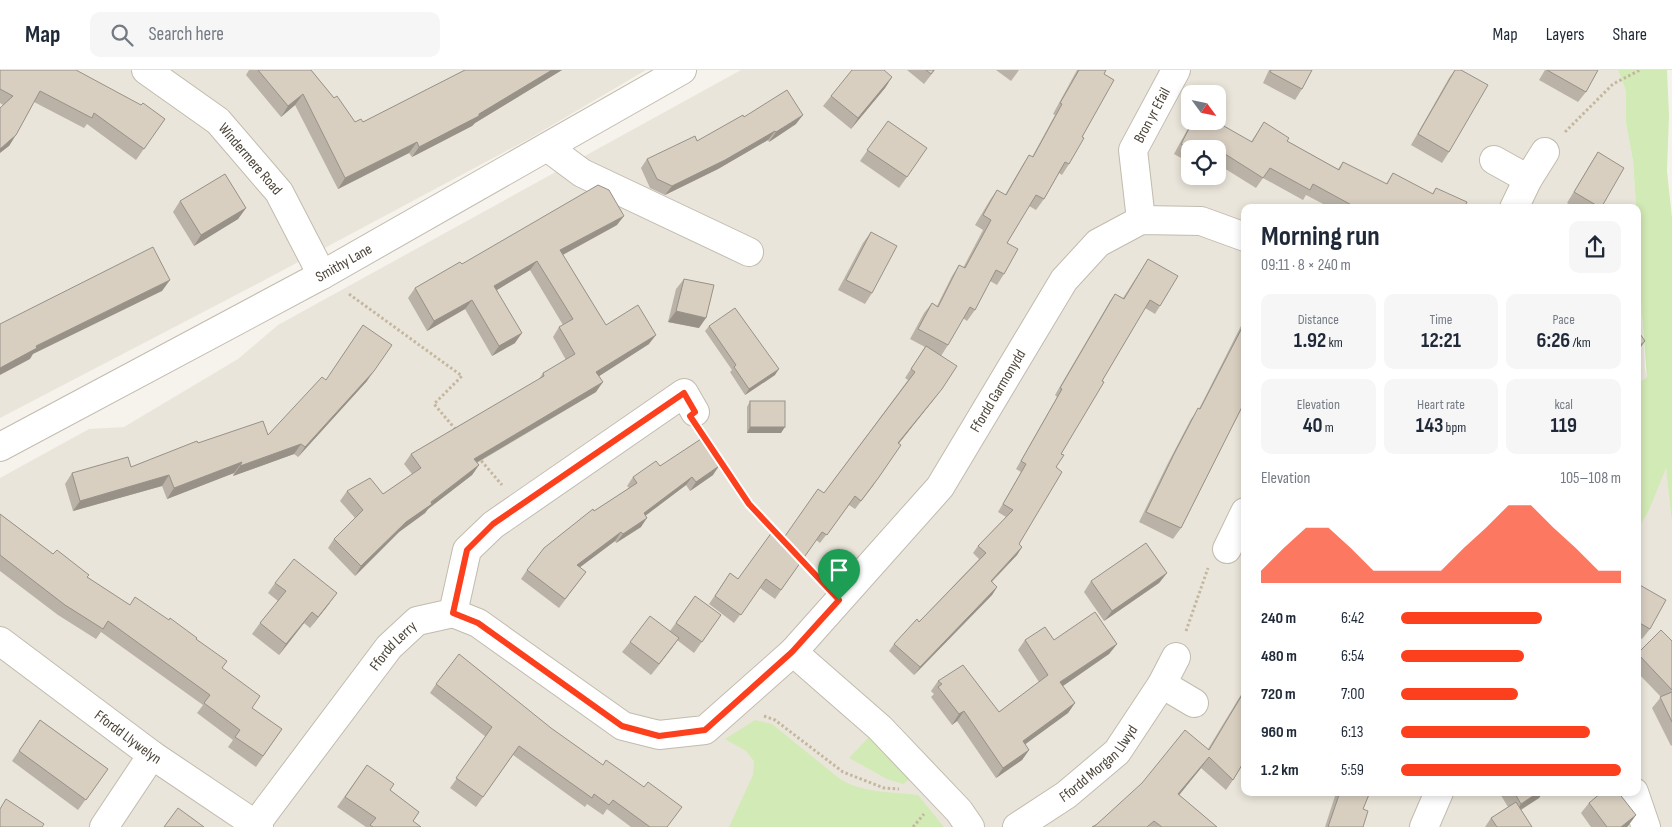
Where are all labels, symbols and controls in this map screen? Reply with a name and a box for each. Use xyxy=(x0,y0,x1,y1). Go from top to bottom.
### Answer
search box xyxy=(90,12,440,57)
text: Map xyxy=(25,20,60,49)
icon: search xyxy=(108,21,136,49)
text: Search here xyxy=(148,23,224,46)
text: Map xyxy=(1493,24,1518,45)
text: Layers xyxy=(1546,24,1585,45)
text: Share xyxy=(1613,24,1647,45)
street label: Bron yr Efail xyxy=(1129,84,1174,146)
north arrow xyxy=(1181,85,1226,130)
map controls xyxy=(1181,85,1226,185)
street label: Windermere Road xyxy=(214,119,287,199)
button: locate xyxy=(1181,140,1226,185)
text: Morning run xyxy=(1261,220,1380,253)
button: share xyxy=(1569,221,1621,273)
street label: Smithy Lane xyxy=(312,239,375,286)
text: 09:11 · 8 × 240 m xyxy=(1261,256,1351,275)
text: Distance xyxy=(1298,311,1339,328)
text: Time xyxy=(1430,311,1452,328)
text: Pace xyxy=(1553,311,1575,328)
text: 1.92 xyxy=(1294,328,1326,353)
text: 12:21 xyxy=(1421,328,1461,353)
text: 6:26 xyxy=(1537,328,1570,353)
text: km xyxy=(1326,334,1343,351)
text: /km xyxy=(1570,334,1591,351)
street label: Ffordd Garmonydd xyxy=(966,346,1030,436)
text: Elevation xyxy=(1297,396,1340,413)
text: Heart rate xyxy=(1417,396,1465,413)
text: kcal xyxy=(1554,396,1573,413)
text: 40 xyxy=(1303,413,1323,438)
text: 143 xyxy=(1416,413,1443,438)
text: 119 xyxy=(1550,413,1577,438)
text: m xyxy=(1323,419,1334,436)
text: bpm xyxy=(1443,419,1466,436)
text: Elevation xyxy=(1261,469,1310,488)
text: 105–108 m xyxy=(1560,469,1621,488)
pin xyxy=(818,549,860,600)
icon: arrive xyxy=(825,556,853,584)
text: 240 m xyxy=(1261,609,1296,628)
text: 6:42 xyxy=(1341,609,1364,628)
street label: Ffordd Lerry xyxy=(365,617,421,674)
text: 480 m xyxy=(1261,647,1297,666)
text: 6:54 xyxy=(1341,647,1364,666)
text: 720 m xyxy=(1261,685,1296,704)
text: 7:00 xyxy=(1341,685,1365,704)
street label: Ffordd Llywelyn xyxy=(91,706,165,768)
street label: Ffordd Morgan Llwyd xyxy=(1056,721,1142,806)
text: 960 m xyxy=(1261,723,1297,742)
text: 6:13 xyxy=(1341,723,1363,742)
text: 1.2 km xyxy=(1261,761,1299,780)
text: 5:59 xyxy=(1341,761,1364,780)

